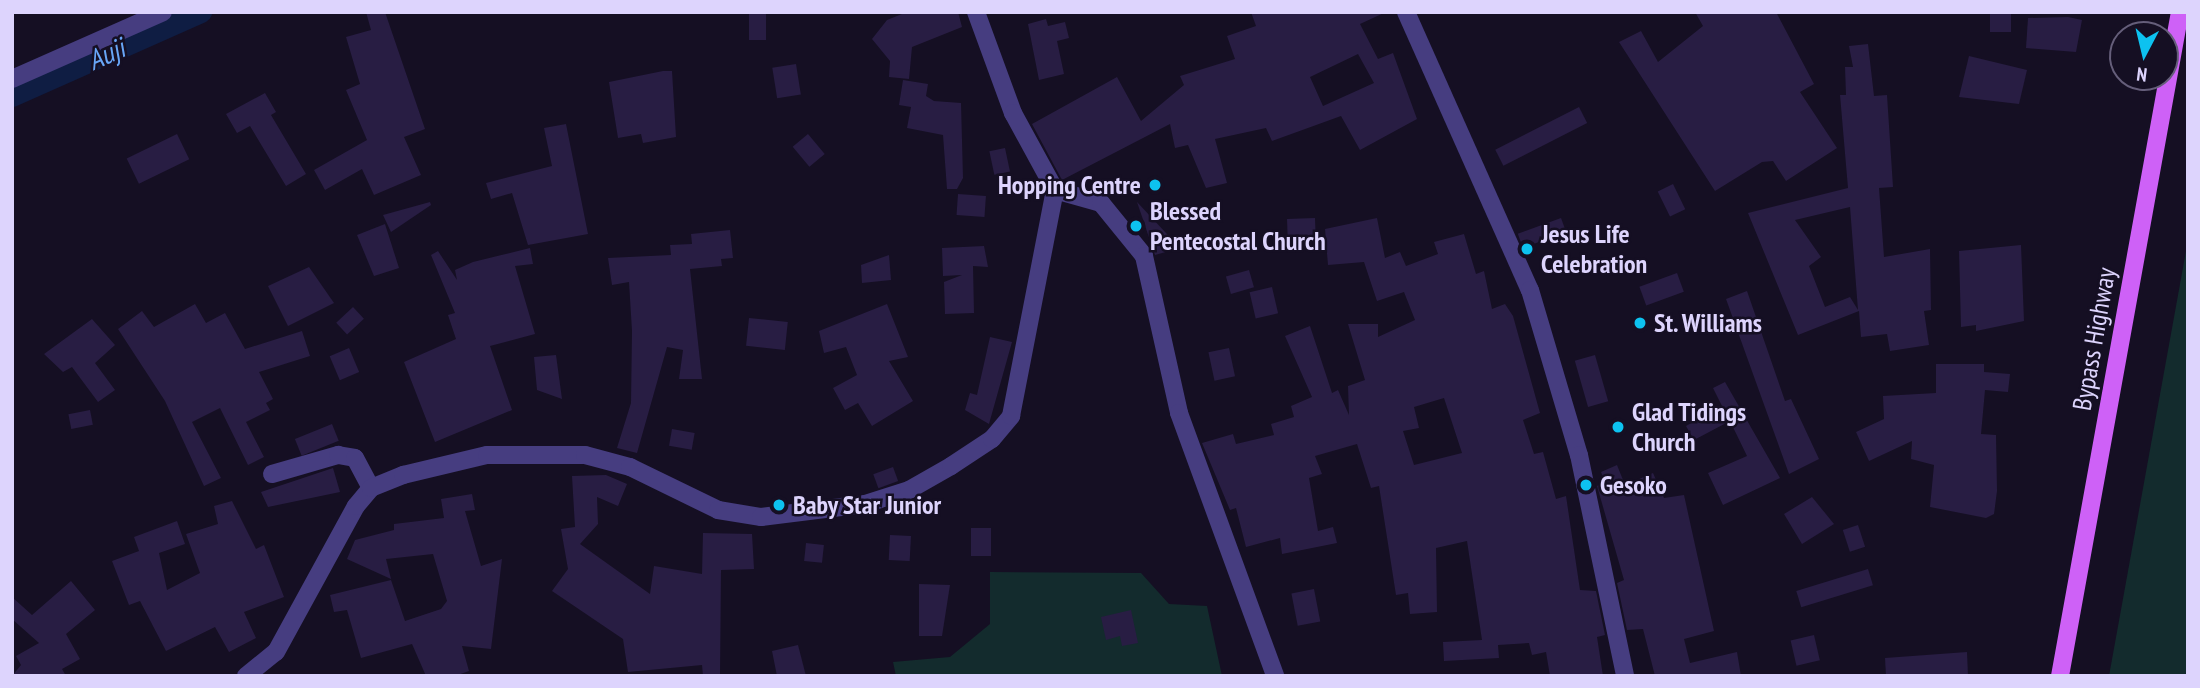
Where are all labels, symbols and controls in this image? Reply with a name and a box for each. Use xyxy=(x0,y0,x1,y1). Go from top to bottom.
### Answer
north arrow xyxy=(2109,21,2179,91)
water label: Auji xyxy=(82,31,130,77)
text: N xyxy=(2135,62,2148,87)
place label: Hopping Centre xyxy=(998,169,1141,201)
marker: Hopping Centre xyxy=(1147,177,1163,193)
place label: Blessed Pentecostal Church xyxy=(1150,195,1326,256)
marker: Blessed Pentecostal Church xyxy=(1128,218,1144,234)
place label: Jesus Life Celebration xyxy=(1541,218,1647,280)
marker: Jesus Life Celebration xyxy=(1519,241,1535,257)
street label: Bypass Highway xyxy=(2066,265,2122,413)
place label: St. Williams xyxy=(1654,307,1764,339)
marker: St. Williams xyxy=(1632,315,1648,331)
place label: Glad Tidings Church xyxy=(1632,396,1747,458)
marker: Glad Tidings Church xyxy=(1610,419,1626,435)
place label: Gesoko xyxy=(1600,469,1667,501)
marker: Gesoko xyxy=(1578,477,1594,493)
place label: Baby Star Junior xyxy=(793,489,942,521)
marker: Baby Star Junior xyxy=(771,497,787,513)

